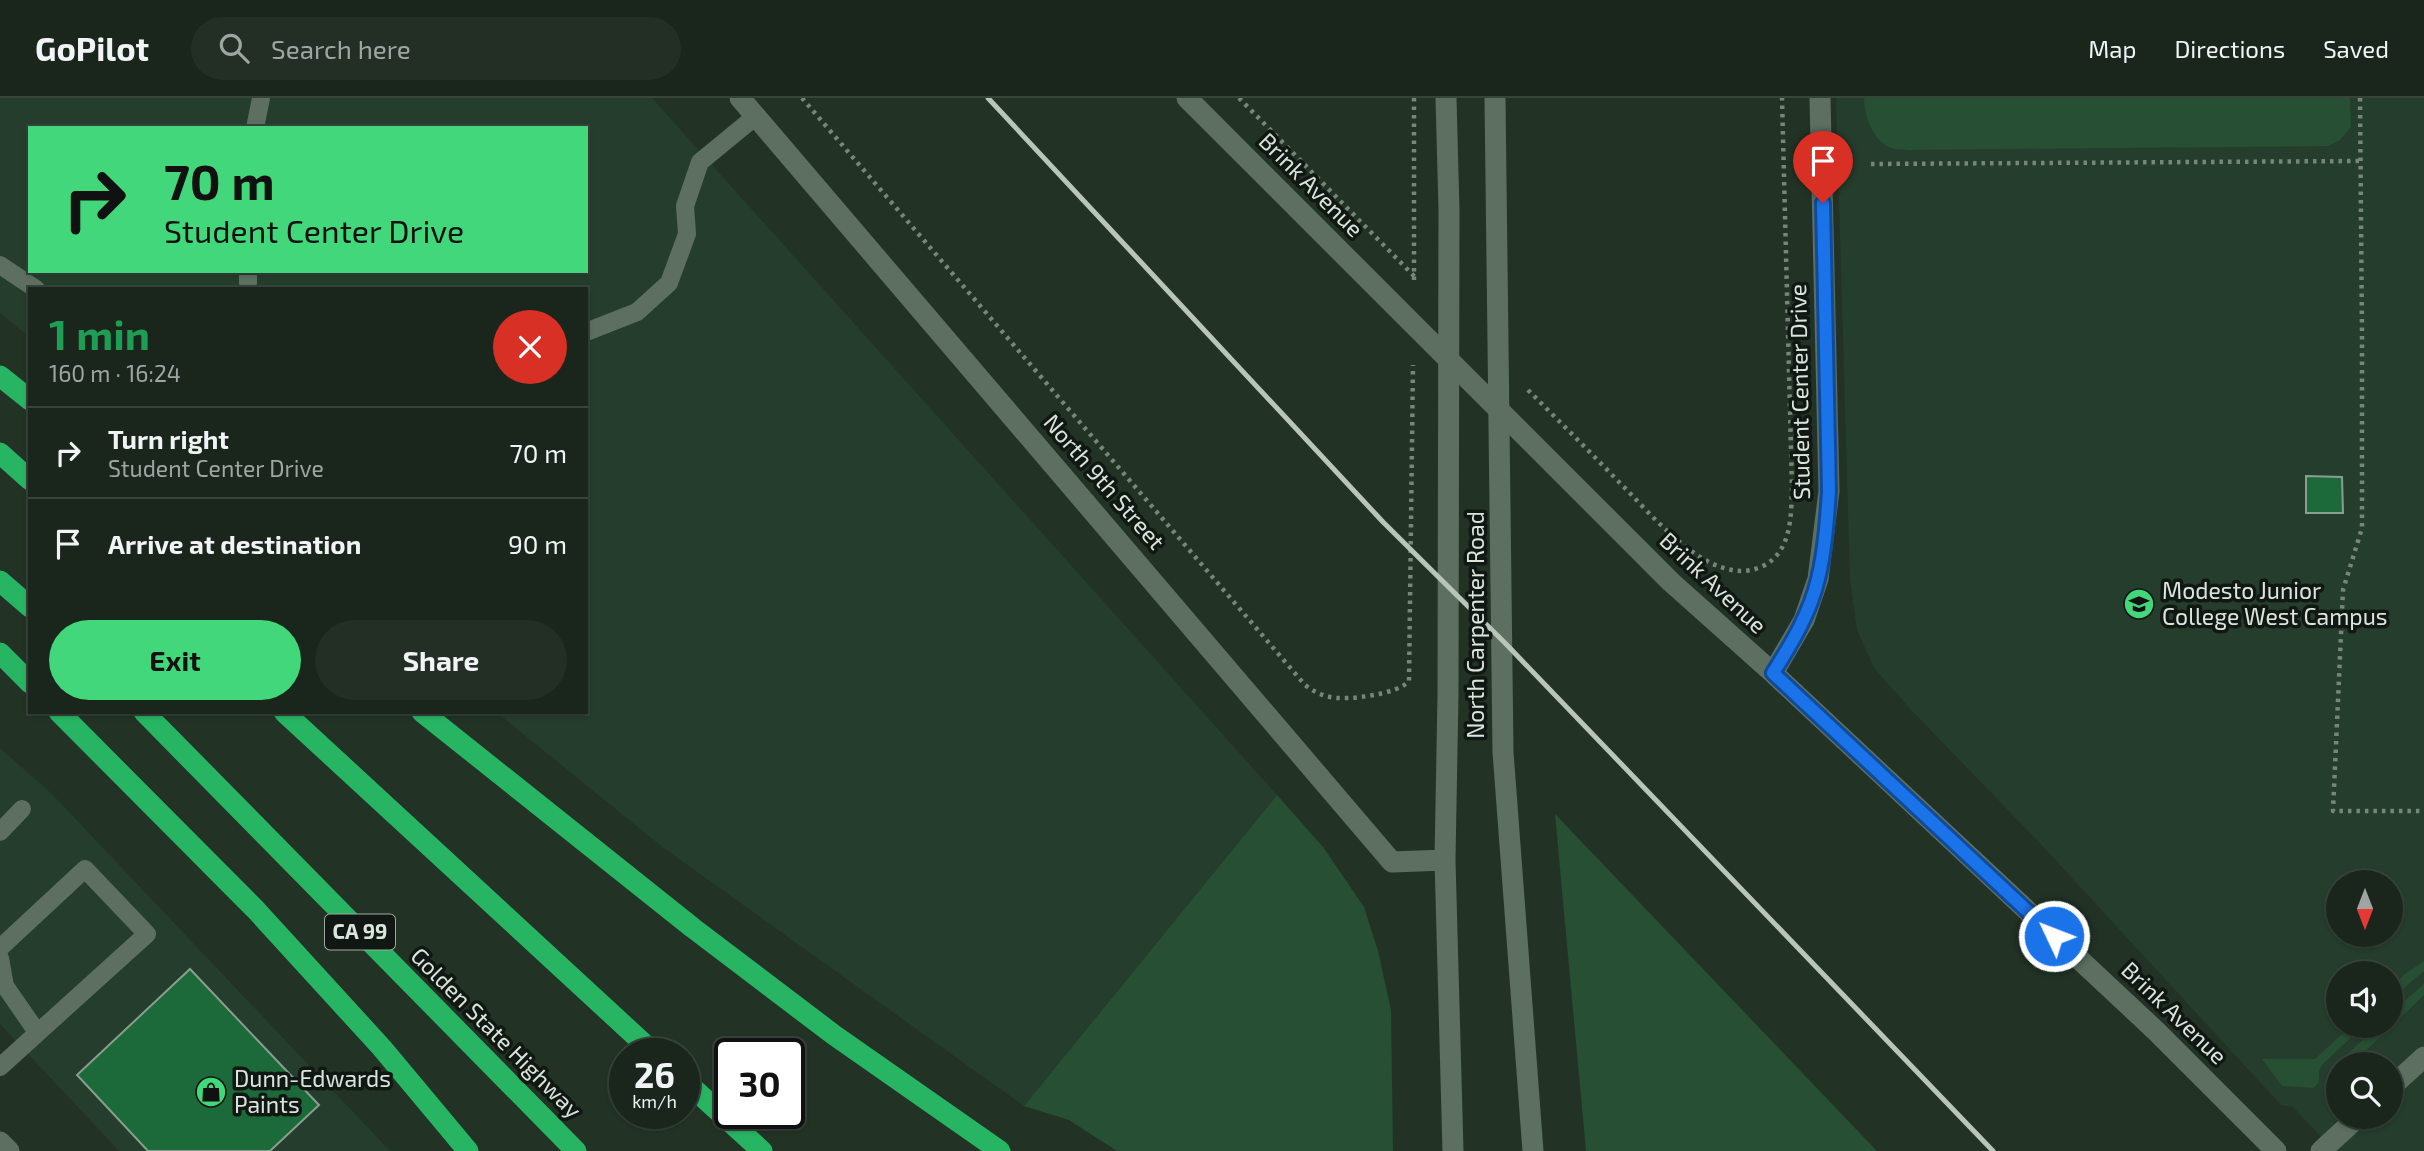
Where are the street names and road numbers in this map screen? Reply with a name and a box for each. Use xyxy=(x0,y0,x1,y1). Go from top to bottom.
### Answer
street label: Brink Avenue xyxy=(1254,126,1370,242)
street label: Student Center Drive xyxy=(1783,284,1815,500)
street label: North 9th Street xyxy=(1038,408,1171,555)
street label: North Carpenter Road xyxy=(1461,511,1489,739)
street label: Brink Avenue xyxy=(1655,526,1773,639)
road number: CA 99 xyxy=(325,914,395,950)
street label: Golden State Highway xyxy=(406,941,588,1123)
street label: Brink Avenue xyxy=(2116,955,2233,1069)

